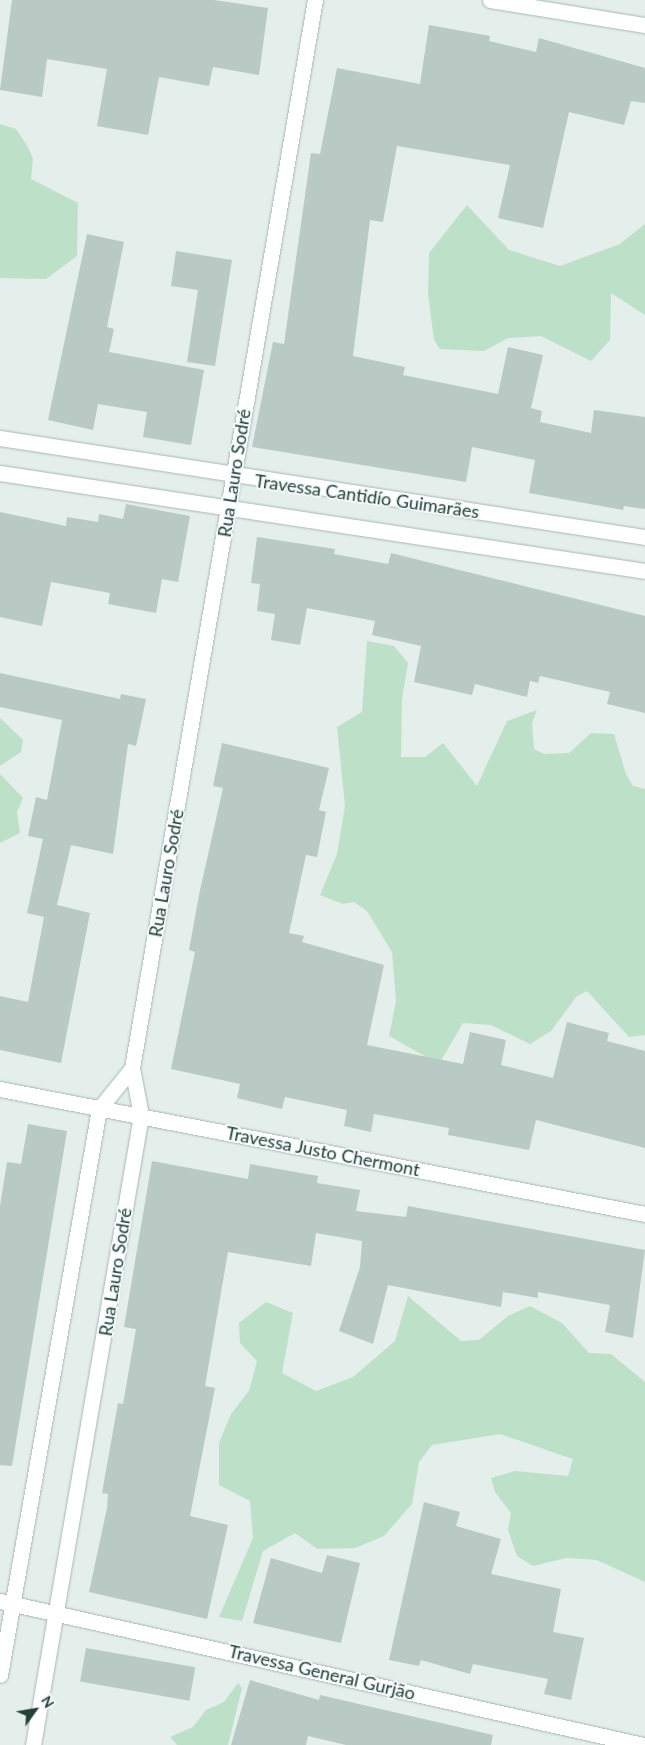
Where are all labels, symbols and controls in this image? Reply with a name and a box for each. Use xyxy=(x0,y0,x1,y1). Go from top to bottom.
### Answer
street label: Rua Lauro Sodré xyxy=(213,407,255,539)
street label: Travessa Cantidío Guimarães xyxy=(253,470,481,522)
street label: Rua Lauro Sodré xyxy=(144,807,188,939)
street label: Travessa Justo Chermont xyxy=(224,1122,422,1180)
street label: Rua Lauro Sodré xyxy=(94,1206,136,1338)
street label: Travessa General Gurjão xyxy=(227,1640,417,1704)
north arrow xyxy=(10,1685,60,1735)
text: N xyxy=(38,1693,58,1711)

